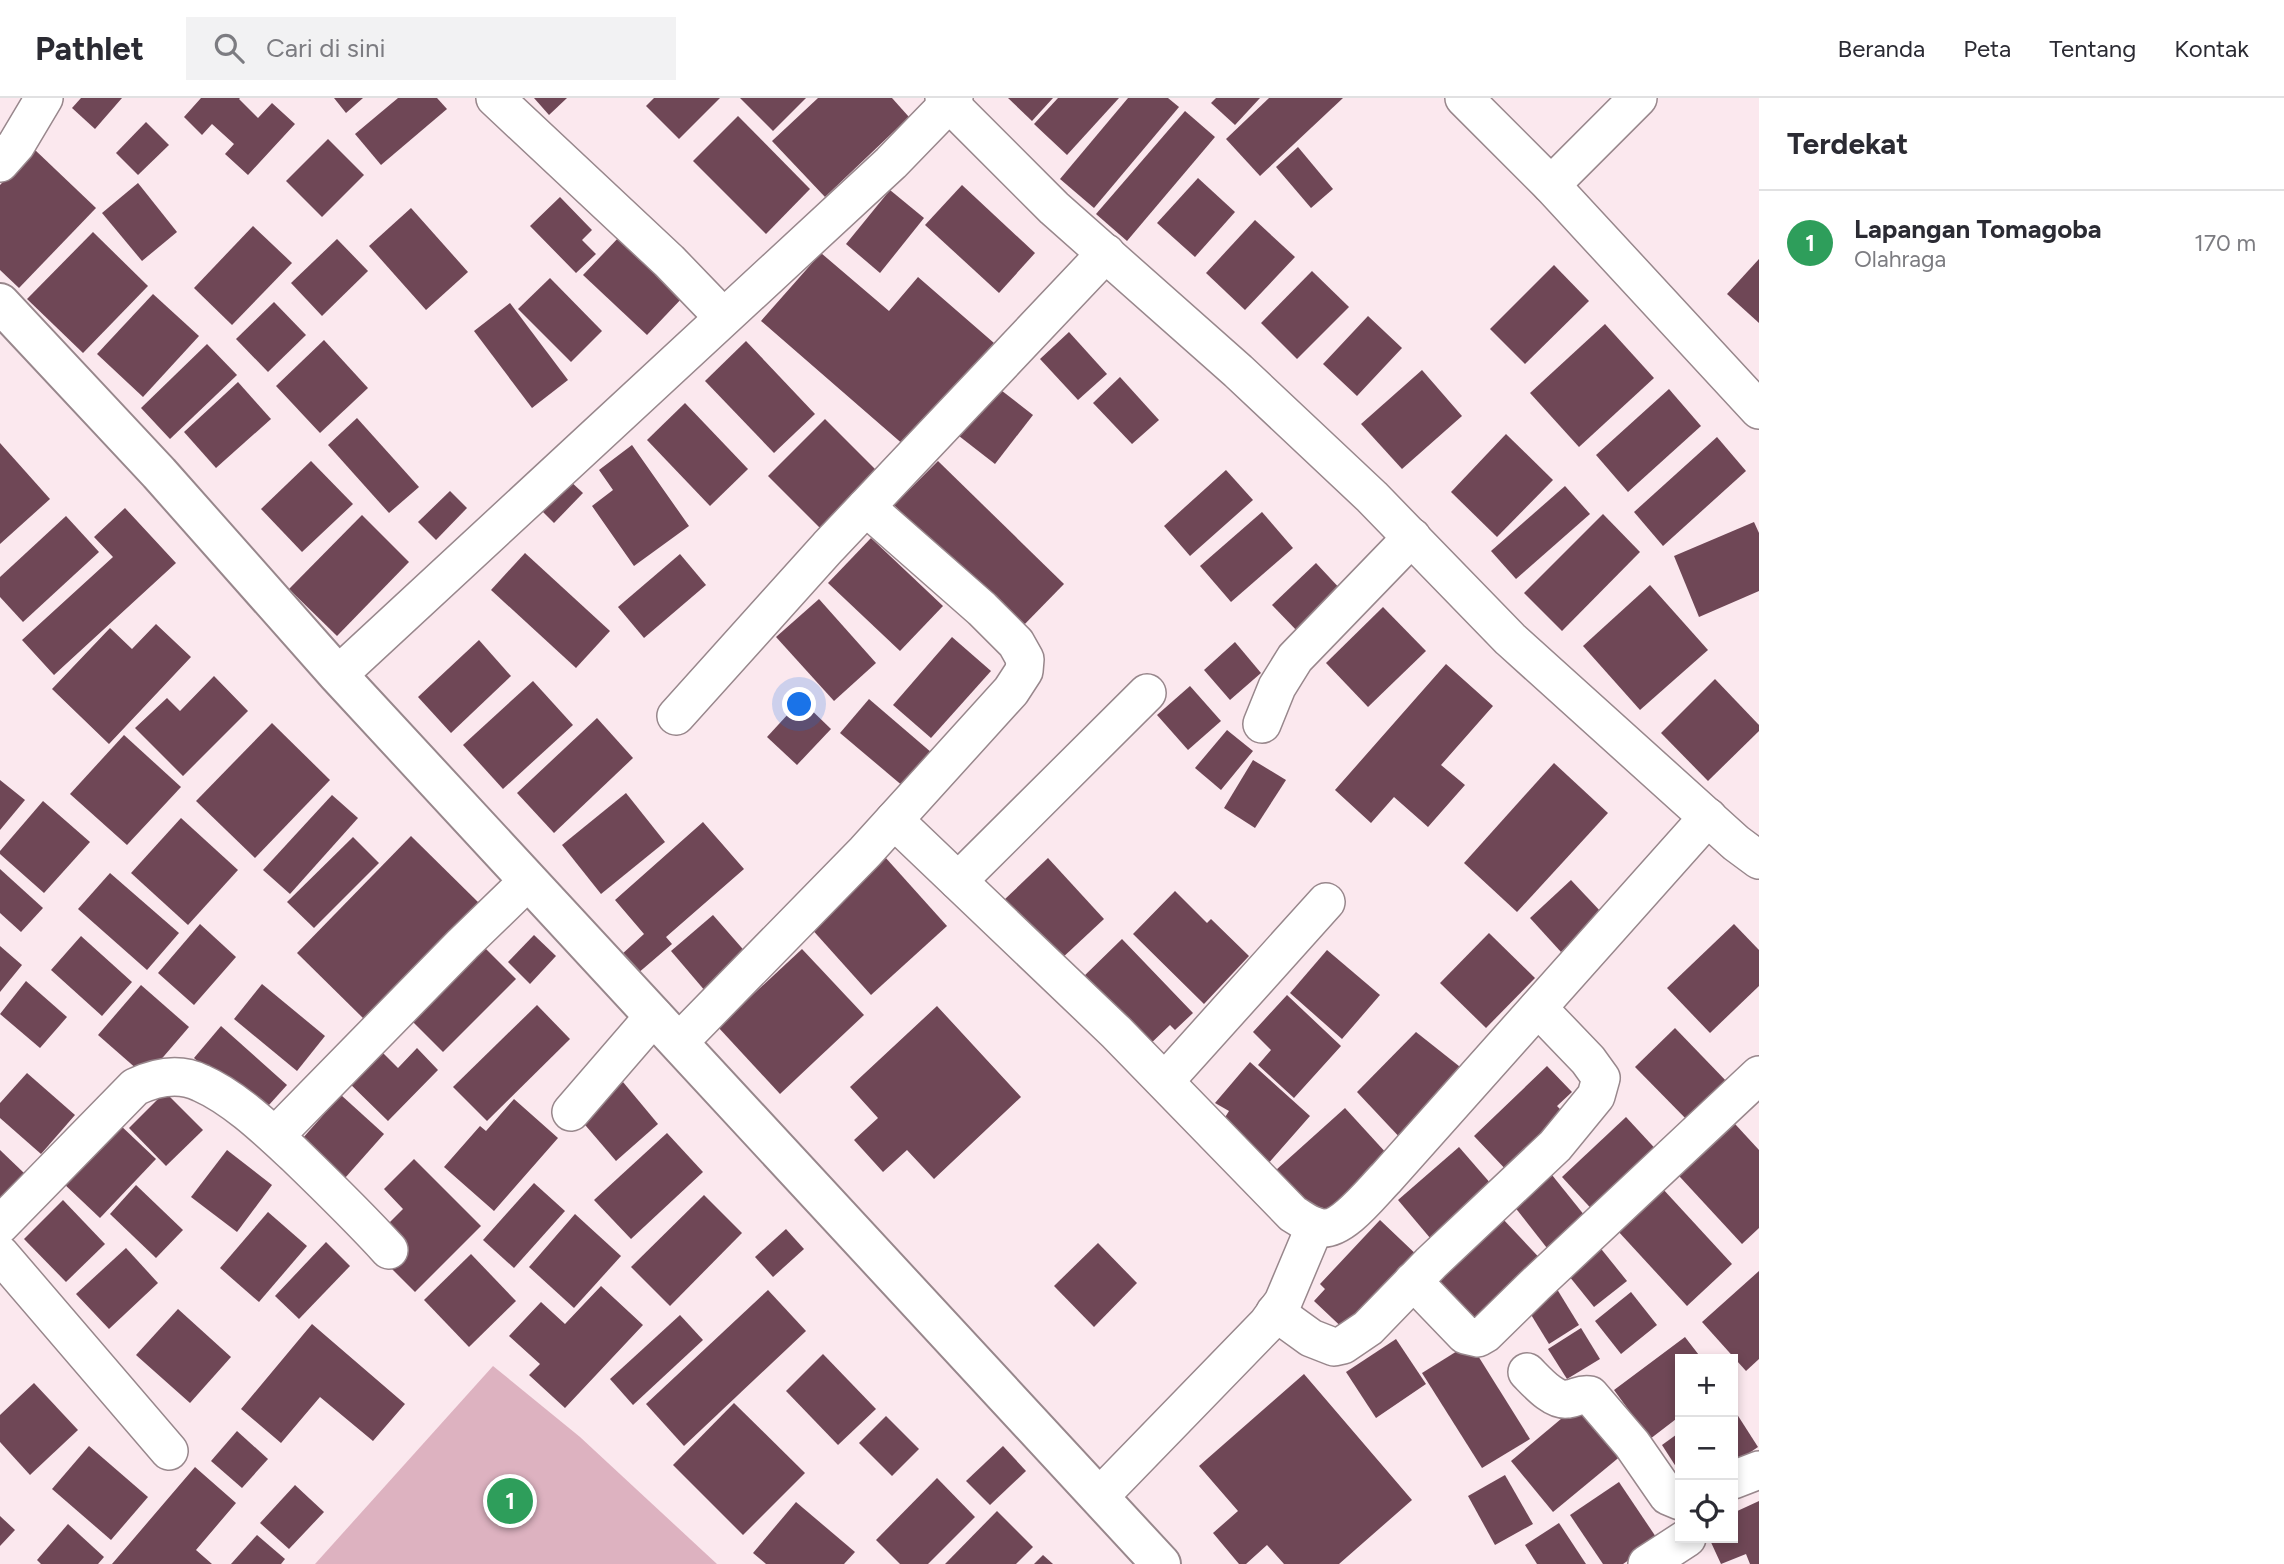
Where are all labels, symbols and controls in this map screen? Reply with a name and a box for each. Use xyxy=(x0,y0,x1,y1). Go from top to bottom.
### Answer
search box xyxy=(186,17,676,80)
text: Pathlet xyxy=(35,29,144,68)
icon: search xyxy=(210,29,248,67)
text: Cari di sini xyxy=(266,32,386,64)
text: Beranda xyxy=(1838,34,1925,63)
text: Peta xyxy=(1963,34,2011,63)
text: Tentang xyxy=(2049,34,2136,63)
text: Kontak xyxy=(2174,34,2249,63)
text: Terdekat xyxy=(1787,125,1908,162)
text: Lapangan Tomagoba xyxy=(1854,213,2102,245)
text: 1 xyxy=(1805,229,1815,257)
text: 170 m xyxy=(2194,229,2256,257)
text: Olahraga xyxy=(1854,245,1946,273)
your location xyxy=(782,687,816,721)
map controls xyxy=(1675,1354,1738,1543)
button: + xyxy=(1675,1354,1738,1417)
button: − xyxy=(1675,1417,1738,1480)
pin: 1 xyxy=(487,1475,533,1527)
button: locate xyxy=(1675,1480,1738,1543)

